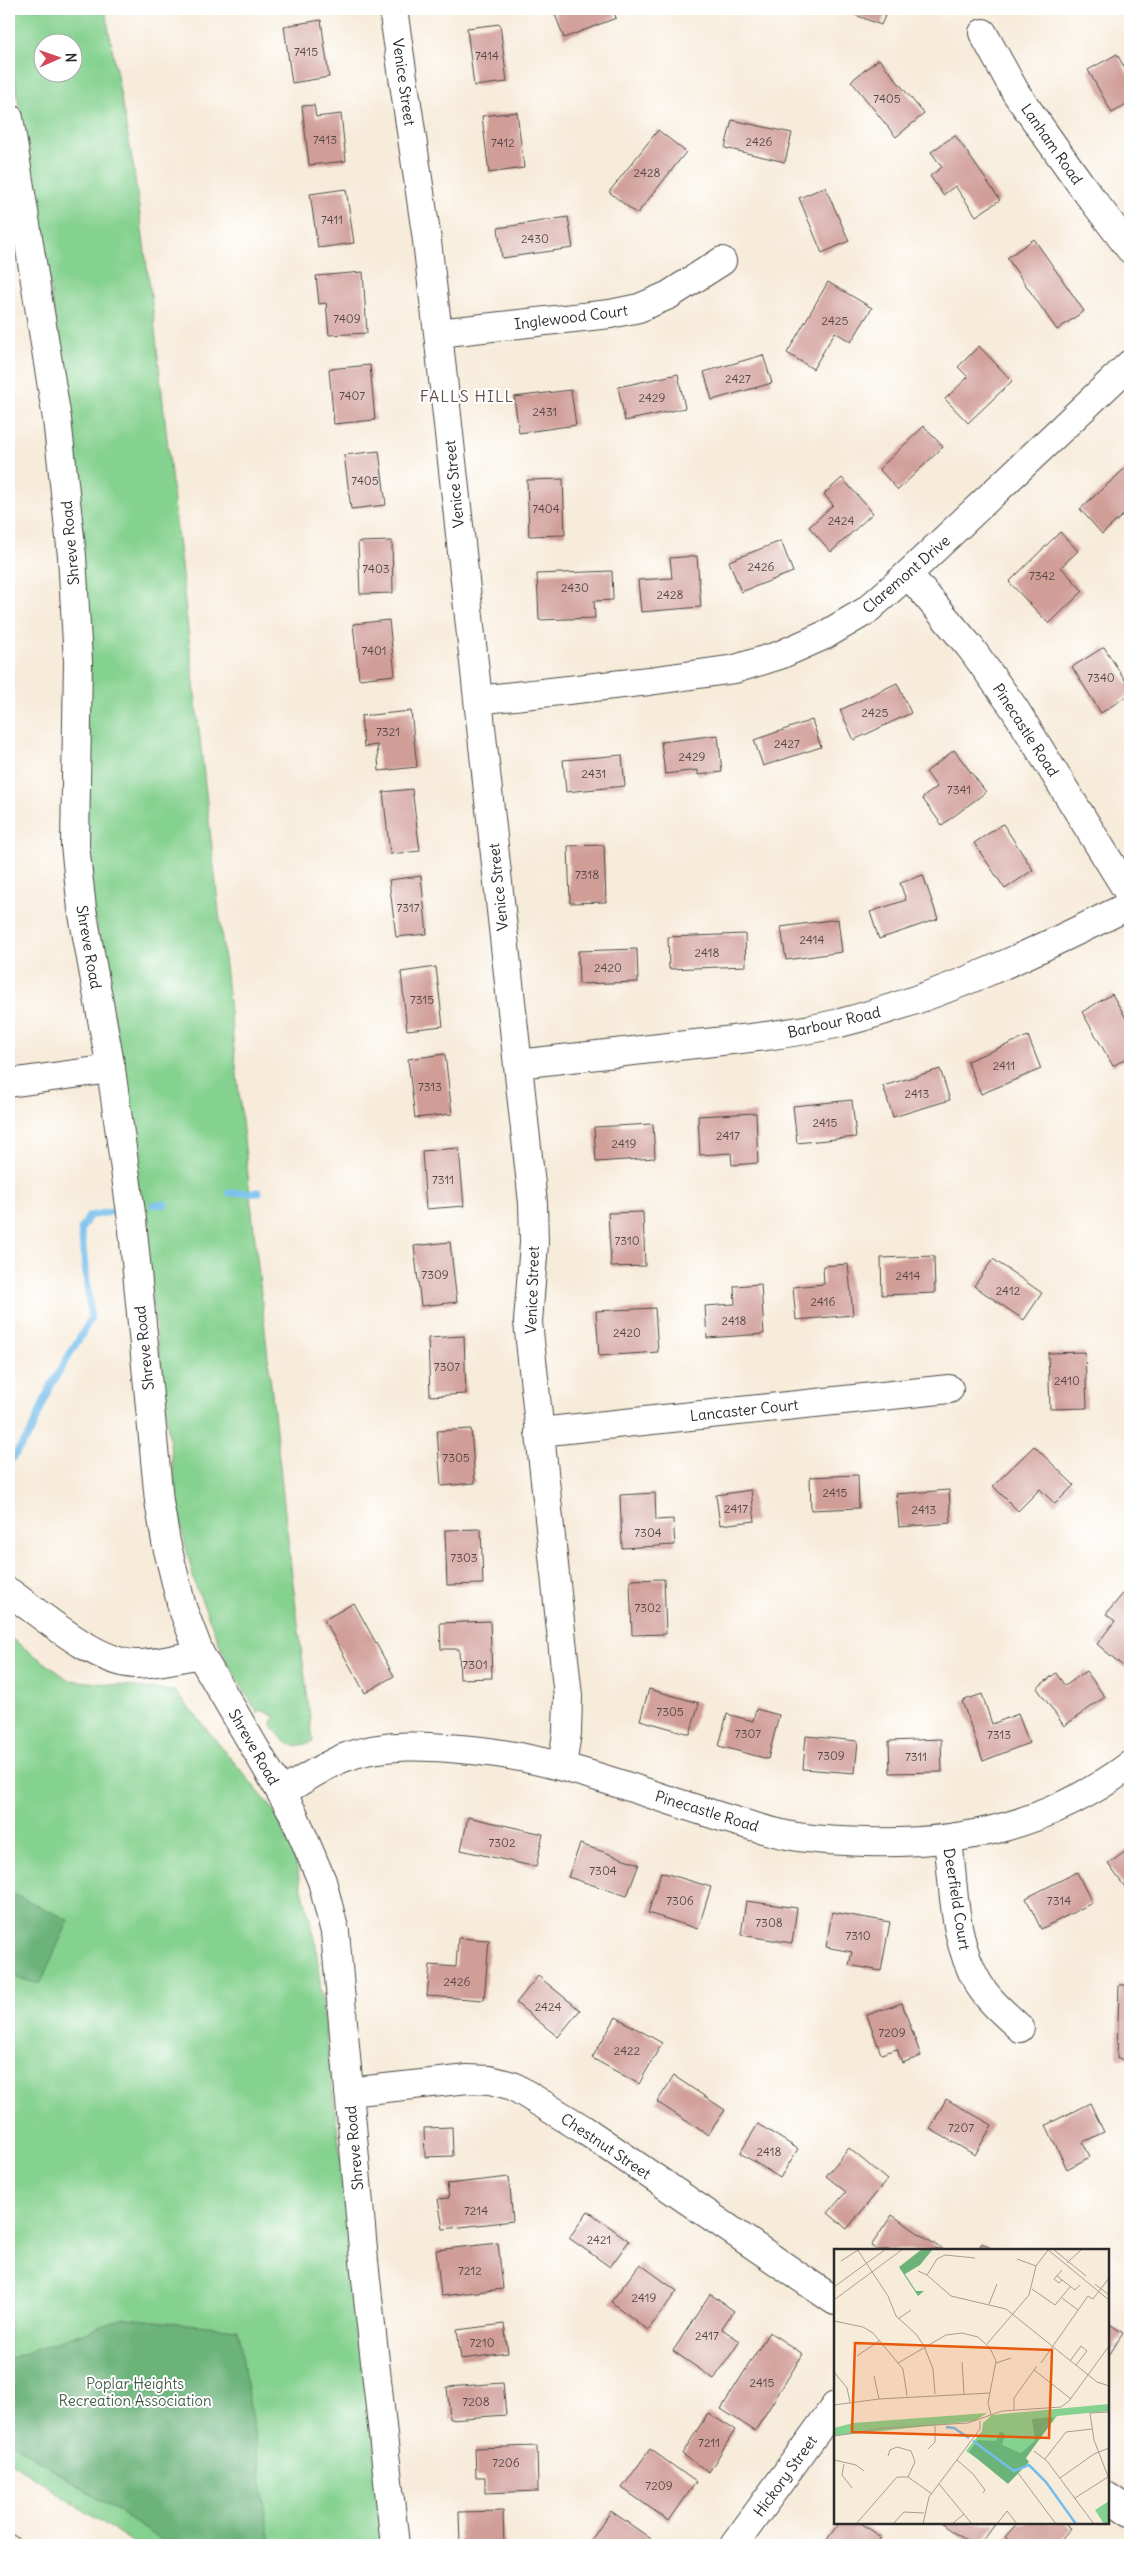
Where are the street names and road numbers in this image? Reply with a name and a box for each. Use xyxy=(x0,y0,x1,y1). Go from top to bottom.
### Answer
street label: Venice Street xyxy=(388,37,420,127)
street label: Lanham Road xyxy=(1017,100,1087,188)
street label: Inglewood Court xyxy=(513,301,629,333)
street label: Venice Street xyxy=(440,439,468,529)
street label: Shreve Road xyxy=(57,500,83,586)
street label: Claremont Drive xyxy=(858,531,954,617)
street label: Pinecastle Road xyxy=(989,680,1063,780)
street label: Venice Street xyxy=(484,842,512,932)
street label: Shreve Road xyxy=(72,904,106,991)
street label: Barbour Road xyxy=(786,1002,883,1042)
street label: Venice Street xyxy=(521,1246,543,1334)
street label: Shreve Road xyxy=(130,1305,158,1391)
street label: Lancaster Court xyxy=(689,1395,799,1425)
street label: Shreve Road xyxy=(225,1706,284,1789)
street label: Pinecastle Road xyxy=(653,1786,761,1836)
street label: Deerfield Court xyxy=(940,1847,974,1951)
street label: Shreve Road xyxy=(341,2105,367,2191)
street label: Chestnut Street xyxy=(557,2109,655,2183)
street label: Hickory Street xyxy=(749,2432,821,2520)

